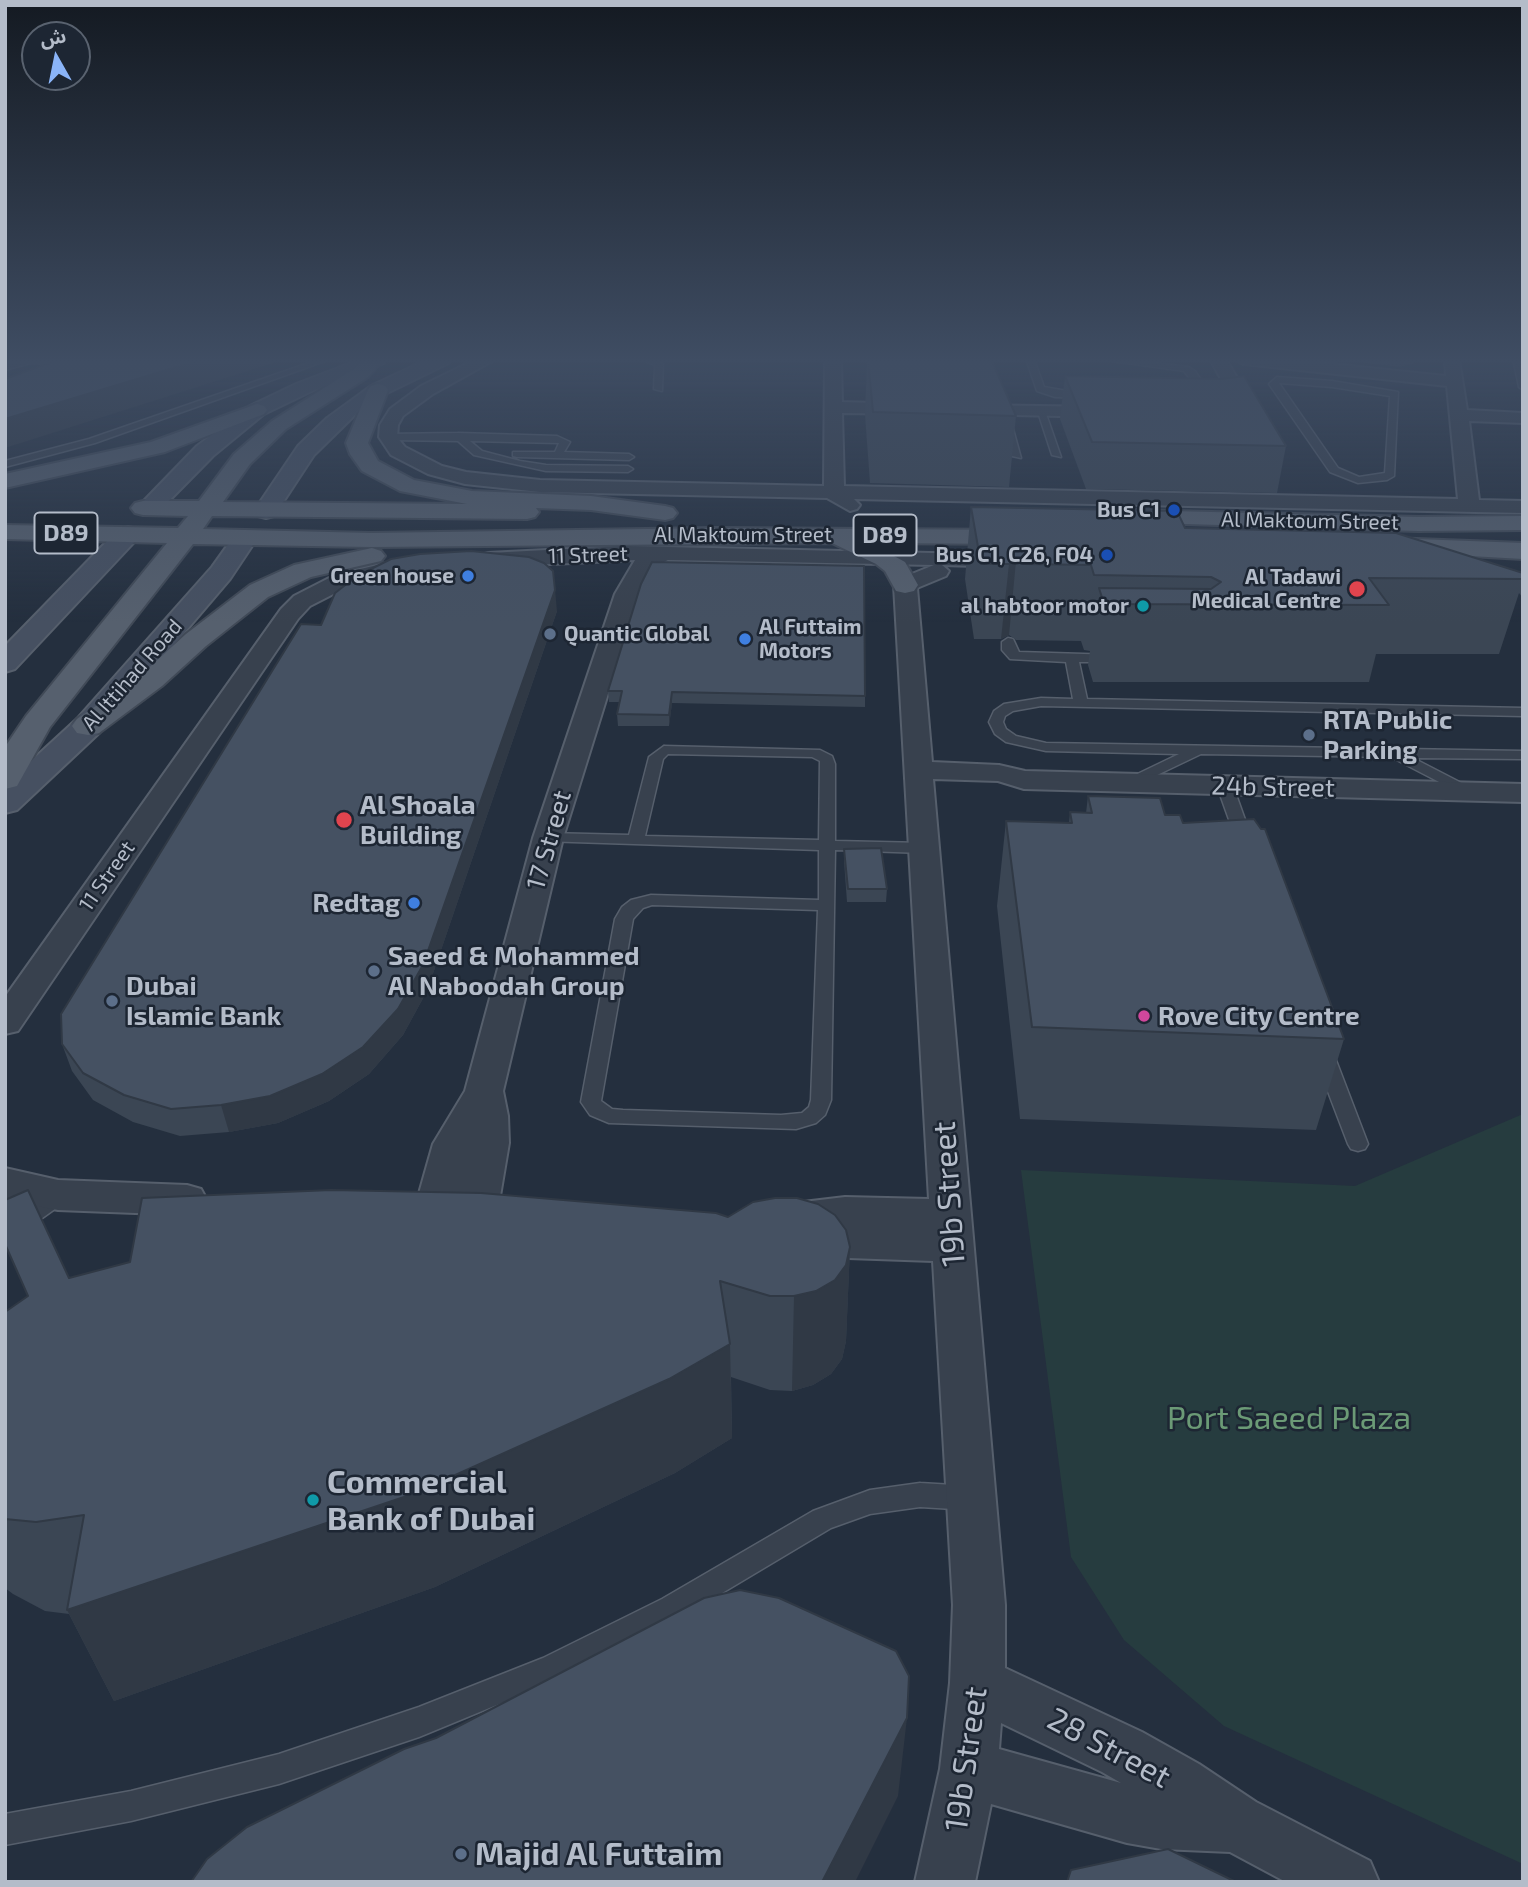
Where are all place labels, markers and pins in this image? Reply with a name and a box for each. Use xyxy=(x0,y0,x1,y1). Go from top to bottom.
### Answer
place label: Bus C1 xyxy=(1097,497,1160,523)
marker: Bus C1 xyxy=(1166,502,1182,518)
place label: Bus C1, C26, F04 xyxy=(936,542,1093,568)
marker: Bus C1, C26, F04 xyxy=(1099,547,1115,563)
place label: Green house xyxy=(330,563,454,589)
place label: Al Tadawi Medical Centre xyxy=(1191,564,1341,614)
marker: Green house xyxy=(460,568,476,584)
marker: Al Tadawi Medical Centre xyxy=(1347,579,1367,599)
place label: al habtoor motor xyxy=(961,593,1129,619)
marker: al habtoor motor xyxy=(1135,598,1151,614)
place label: Al Futtaim Motors xyxy=(759,614,862,664)
place label: Quantic Global xyxy=(564,621,709,647)
marker: Quantic Global xyxy=(542,626,558,642)
marker: Al Futtaim Motors xyxy=(737,631,753,647)
place label: RTA Public Parking xyxy=(1323,704,1452,766)
marker: RTA Public Parking xyxy=(1301,727,1317,743)
place label: Al Shoala Building xyxy=(360,789,475,850)
marker: Al Shoala Building xyxy=(334,810,354,830)
place label: Redtag xyxy=(313,887,400,919)
marker: Redtag xyxy=(406,895,422,911)
place label: Saeed & Mohammed Al Naboodah Group xyxy=(388,940,640,1002)
marker: Saeed & Mohammed Al Naboodah Group xyxy=(366,963,382,979)
place label: Dubai Islamic Bank xyxy=(126,970,281,1032)
marker: Dubai Islamic Bank xyxy=(104,993,120,1009)
place label: Rove City Centre xyxy=(1158,1000,1360,1032)
marker: Rove City Centre xyxy=(1136,1008,1152,1024)
place label: Commercial Bank of Dubai xyxy=(327,1463,535,1538)
marker: Commercial Bank of Dubai xyxy=(305,1492,321,1508)
place label: Majid Al Futtaim xyxy=(475,1835,722,1873)
marker: Majid Al Futtaim xyxy=(453,1846,469,1862)

